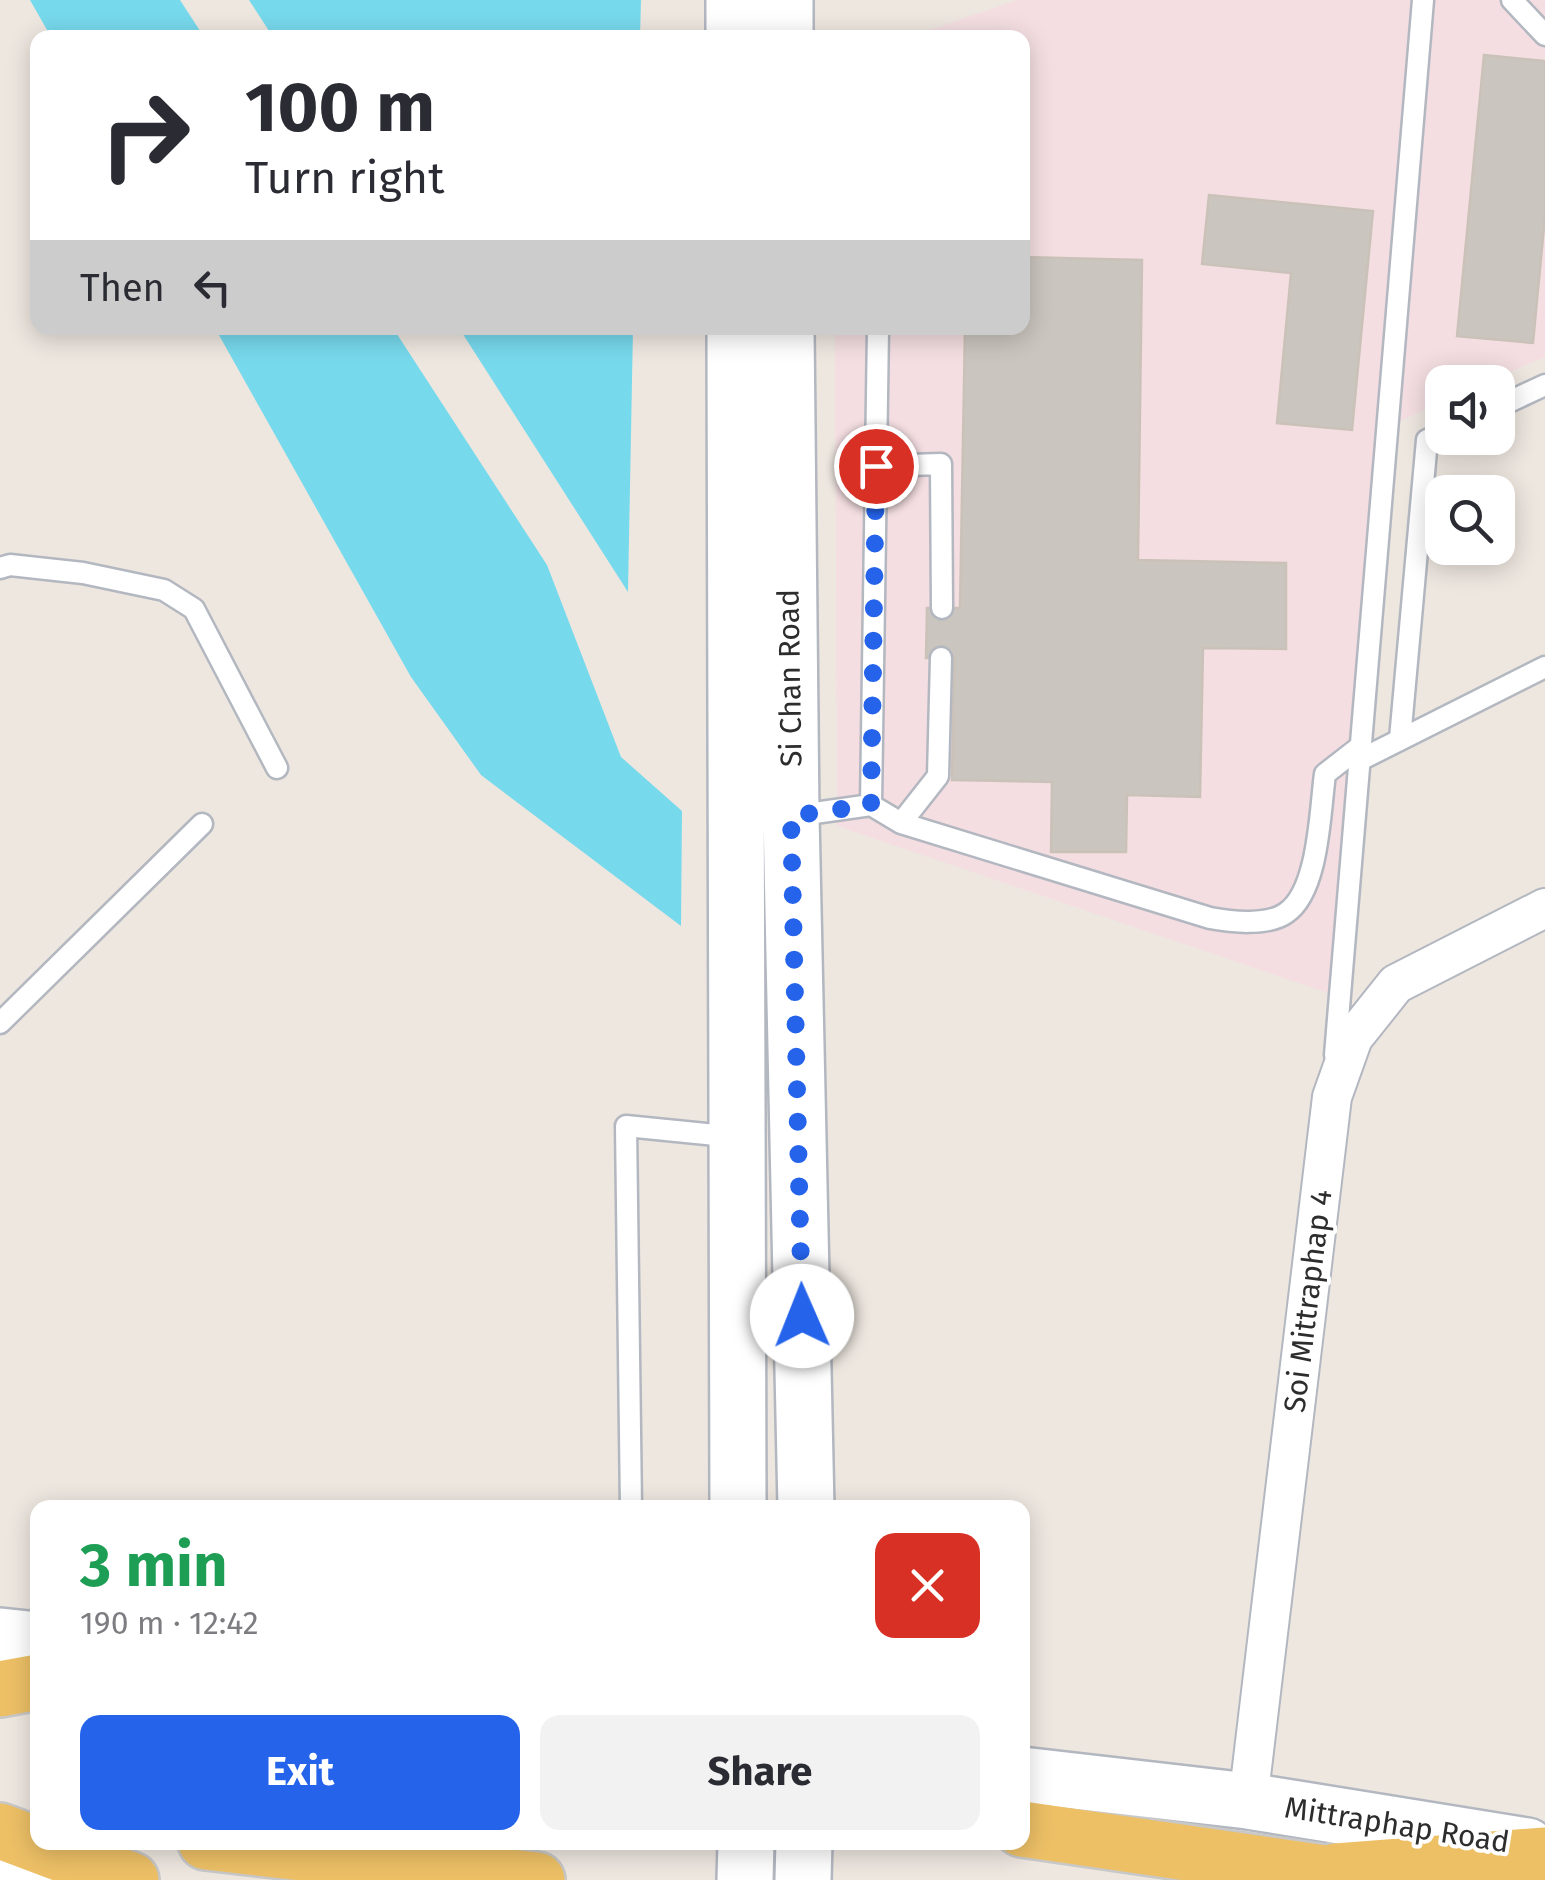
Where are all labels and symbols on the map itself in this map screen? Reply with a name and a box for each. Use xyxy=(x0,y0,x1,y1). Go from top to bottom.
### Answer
pin xyxy=(834,424,919,509)
street label: Si Chan Road xyxy=(770,589,810,767)
street label: Soi Mittraphap 4 xyxy=(1276,1188,1340,1414)
position arrow xyxy=(750,1264,854,1368)
street label: Mittraphap Road xyxy=(1282,1789,1512,1861)

